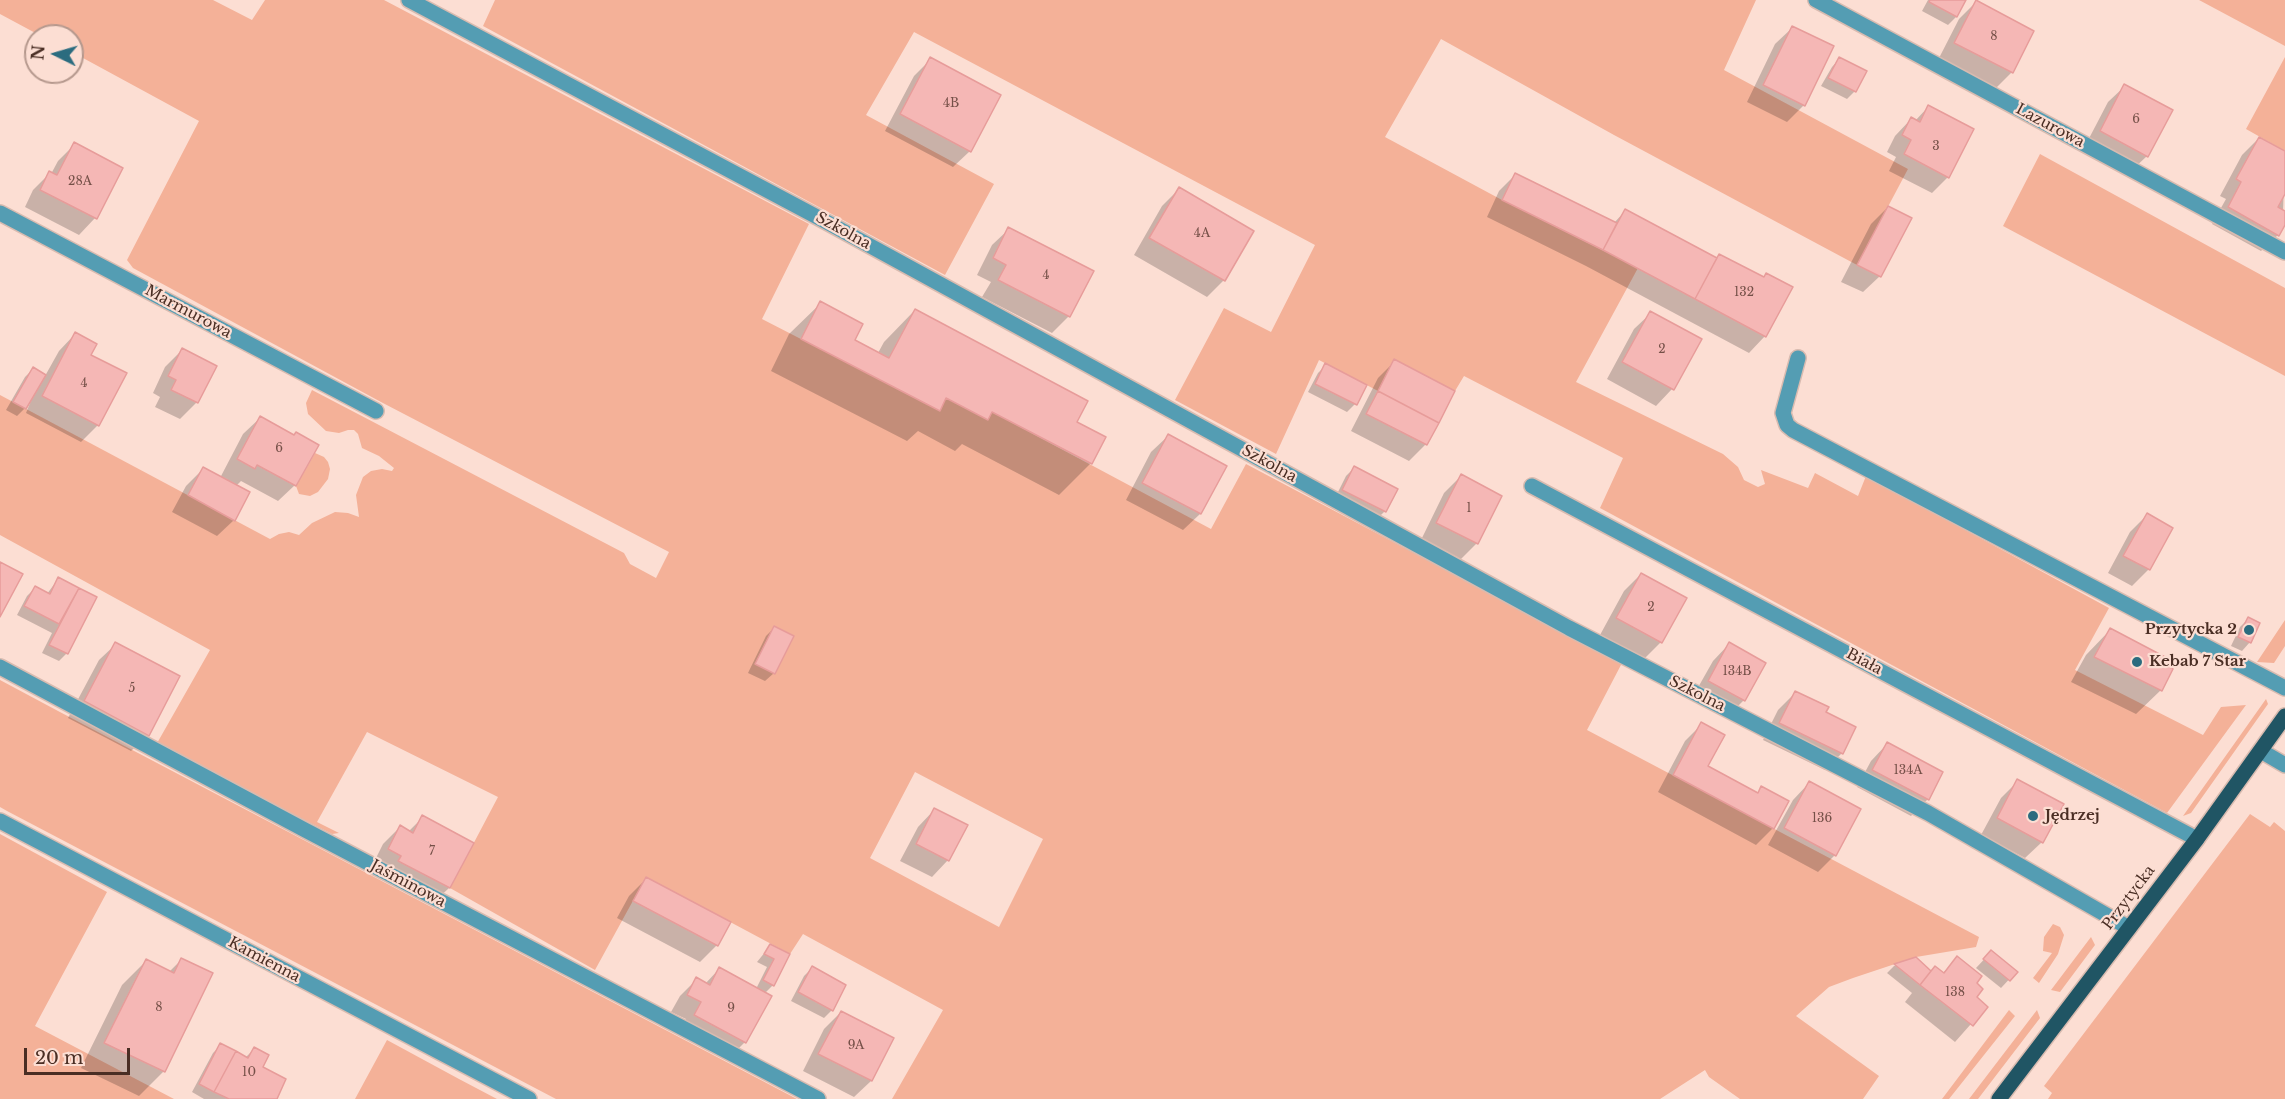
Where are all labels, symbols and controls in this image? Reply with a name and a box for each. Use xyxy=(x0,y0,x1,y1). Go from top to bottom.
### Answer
north arrow xyxy=(24,24,84,84)
house number: 8 xyxy=(1990,30,1998,44)
text: N xyxy=(27,44,49,61)
house number: 4B xyxy=(943,97,959,111)
street label: Lazurowa xyxy=(2013,100,2087,152)
house number: 6 xyxy=(2132,113,2140,127)
house number: 3 xyxy=(1932,140,1940,154)
house number: 28A xyxy=(68,175,92,189)
street label: Szkolna xyxy=(812,209,874,253)
house number: 4A xyxy=(1194,227,1210,241)
house number: 4 xyxy=(1042,269,1050,283)
street label: Marmurowa xyxy=(142,282,234,342)
house number: 132 xyxy=(1734,286,1754,300)
house number: 2 xyxy=(1658,343,1666,357)
house number: 4 xyxy=(80,377,88,391)
house number: 6 xyxy=(275,442,283,456)
street label: Szkolna xyxy=(1238,442,1300,486)
house number: 1 xyxy=(1466,502,1472,516)
house number: 2 xyxy=(1647,601,1655,615)
place label: Przytycka 2 xyxy=(2145,621,2237,639)
marker: Przytycka 2 xyxy=(2242,623,2256,637)
street label: Biała xyxy=(1843,645,1885,679)
place label: Kebab 7 Star xyxy=(2149,653,2246,671)
marker: Kebab 7 Star xyxy=(2130,655,2144,669)
house number: 134B xyxy=(1723,665,1751,679)
street label: Szkolna xyxy=(1666,672,1728,716)
house number: 5 xyxy=(129,682,135,696)
house number: 134A xyxy=(1893,764,1923,778)
place label: Jędrzej xyxy=(2045,807,2100,825)
marker: Jędrzej xyxy=(2026,809,2040,823)
house number: 136 xyxy=(1812,812,1832,826)
house number: 7 xyxy=(429,845,435,859)
street label: Jaśminowa xyxy=(367,857,449,911)
street label: Przytycka xyxy=(2099,862,2159,934)
street label: Kamienna xyxy=(225,934,303,986)
house number: 138 xyxy=(1945,986,1965,1000)
house number: 8 xyxy=(155,1001,163,1015)
house number: 9 xyxy=(727,1002,735,1016)
scale bar xyxy=(27,1036,134,1074)
house number: 9A xyxy=(848,1039,864,1053)
text: 20 m xyxy=(35,1047,83,1069)
house number: 10 xyxy=(242,1066,256,1080)

